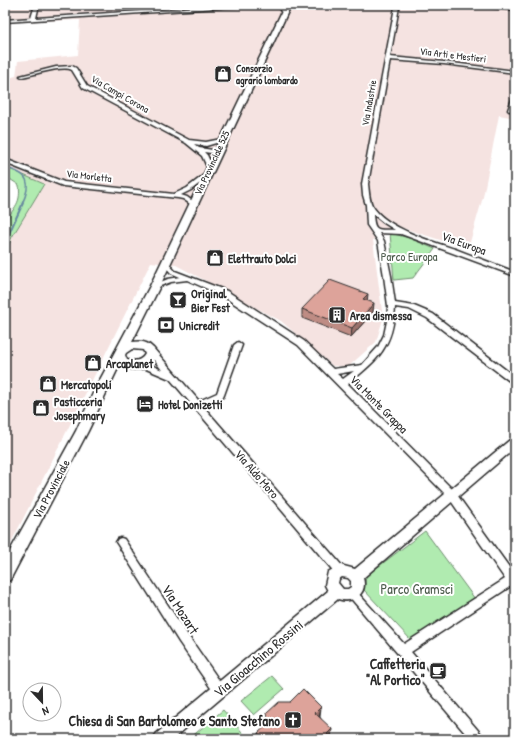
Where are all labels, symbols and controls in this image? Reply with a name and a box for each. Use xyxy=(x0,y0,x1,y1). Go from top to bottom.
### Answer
street label: Via Arti e Mestieri xyxy=(419,44,487,66)
place label: Consorzio agrario lombardo xyxy=(236,62,299,88)
shop icon: Consorzio agrario lombardo xyxy=(213,64,233,84)
street label: Via Campi Corona xyxy=(89,72,151,116)
street label: Via Industrie xyxy=(359,79,379,127)
street label: Via Provinciale 525 xyxy=(191,128,233,197)
street label: Via Morletta xyxy=(66,167,112,185)
street label: Via Europa xyxy=(439,227,489,259)
shop icon: Elettrauto Dolci xyxy=(205,248,225,268)
park label: Parco Europa xyxy=(381,248,438,265)
place label: Elettrauto Dolci xyxy=(228,250,297,267)
place label: Original Bier Fest xyxy=(191,285,231,316)
bar icon: Original Bier Fest xyxy=(168,290,188,310)
building icon: Area dismessa xyxy=(327,305,347,325)
place label: Area dismessa xyxy=(350,307,412,324)
bank icon: Unicredit xyxy=(156,315,176,335)
place label: Unicredit xyxy=(179,317,220,334)
shop icon: Arcaplanet xyxy=(83,353,103,373)
place label: Arcaplanet xyxy=(106,355,154,373)
street label: Via Monte Grappa xyxy=(346,371,412,437)
shop icon: Mercatopoli xyxy=(38,374,58,394)
place label: Mercatopoli xyxy=(61,376,112,394)
place label: Pasticceria Josephmary xyxy=(54,393,105,425)
hotel icon: Hotel Donizetti xyxy=(135,394,155,414)
place label: Hotel Donizetti xyxy=(158,396,223,413)
shop icon: Pasticceria Josephmary xyxy=(31,398,51,418)
street label: Via Aldo Moro xyxy=(231,446,283,502)
street label: Via Provinciale xyxy=(28,456,74,522)
park label: Parco Gramsci xyxy=(381,579,453,598)
street label: Via Mozart xyxy=(158,581,204,638)
street label: Via Gioacchino Rossini xyxy=(209,615,307,701)
place label: Caffetteria "Al Portico" xyxy=(366,654,425,689)
cafe icon: Caffetteria "Al Portico" xyxy=(428,661,448,681)
north arrow xyxy=(22,682,62,722)
text: N xyxy=(40,704,51,719)
church icon: Chiesa di San Bartolomeo e Santo Stefano xyxy=(283,710,303,730)
place label: Chiesa di San Bartolomeo e Santo Stefano xyxy=(69,711,280,730)

